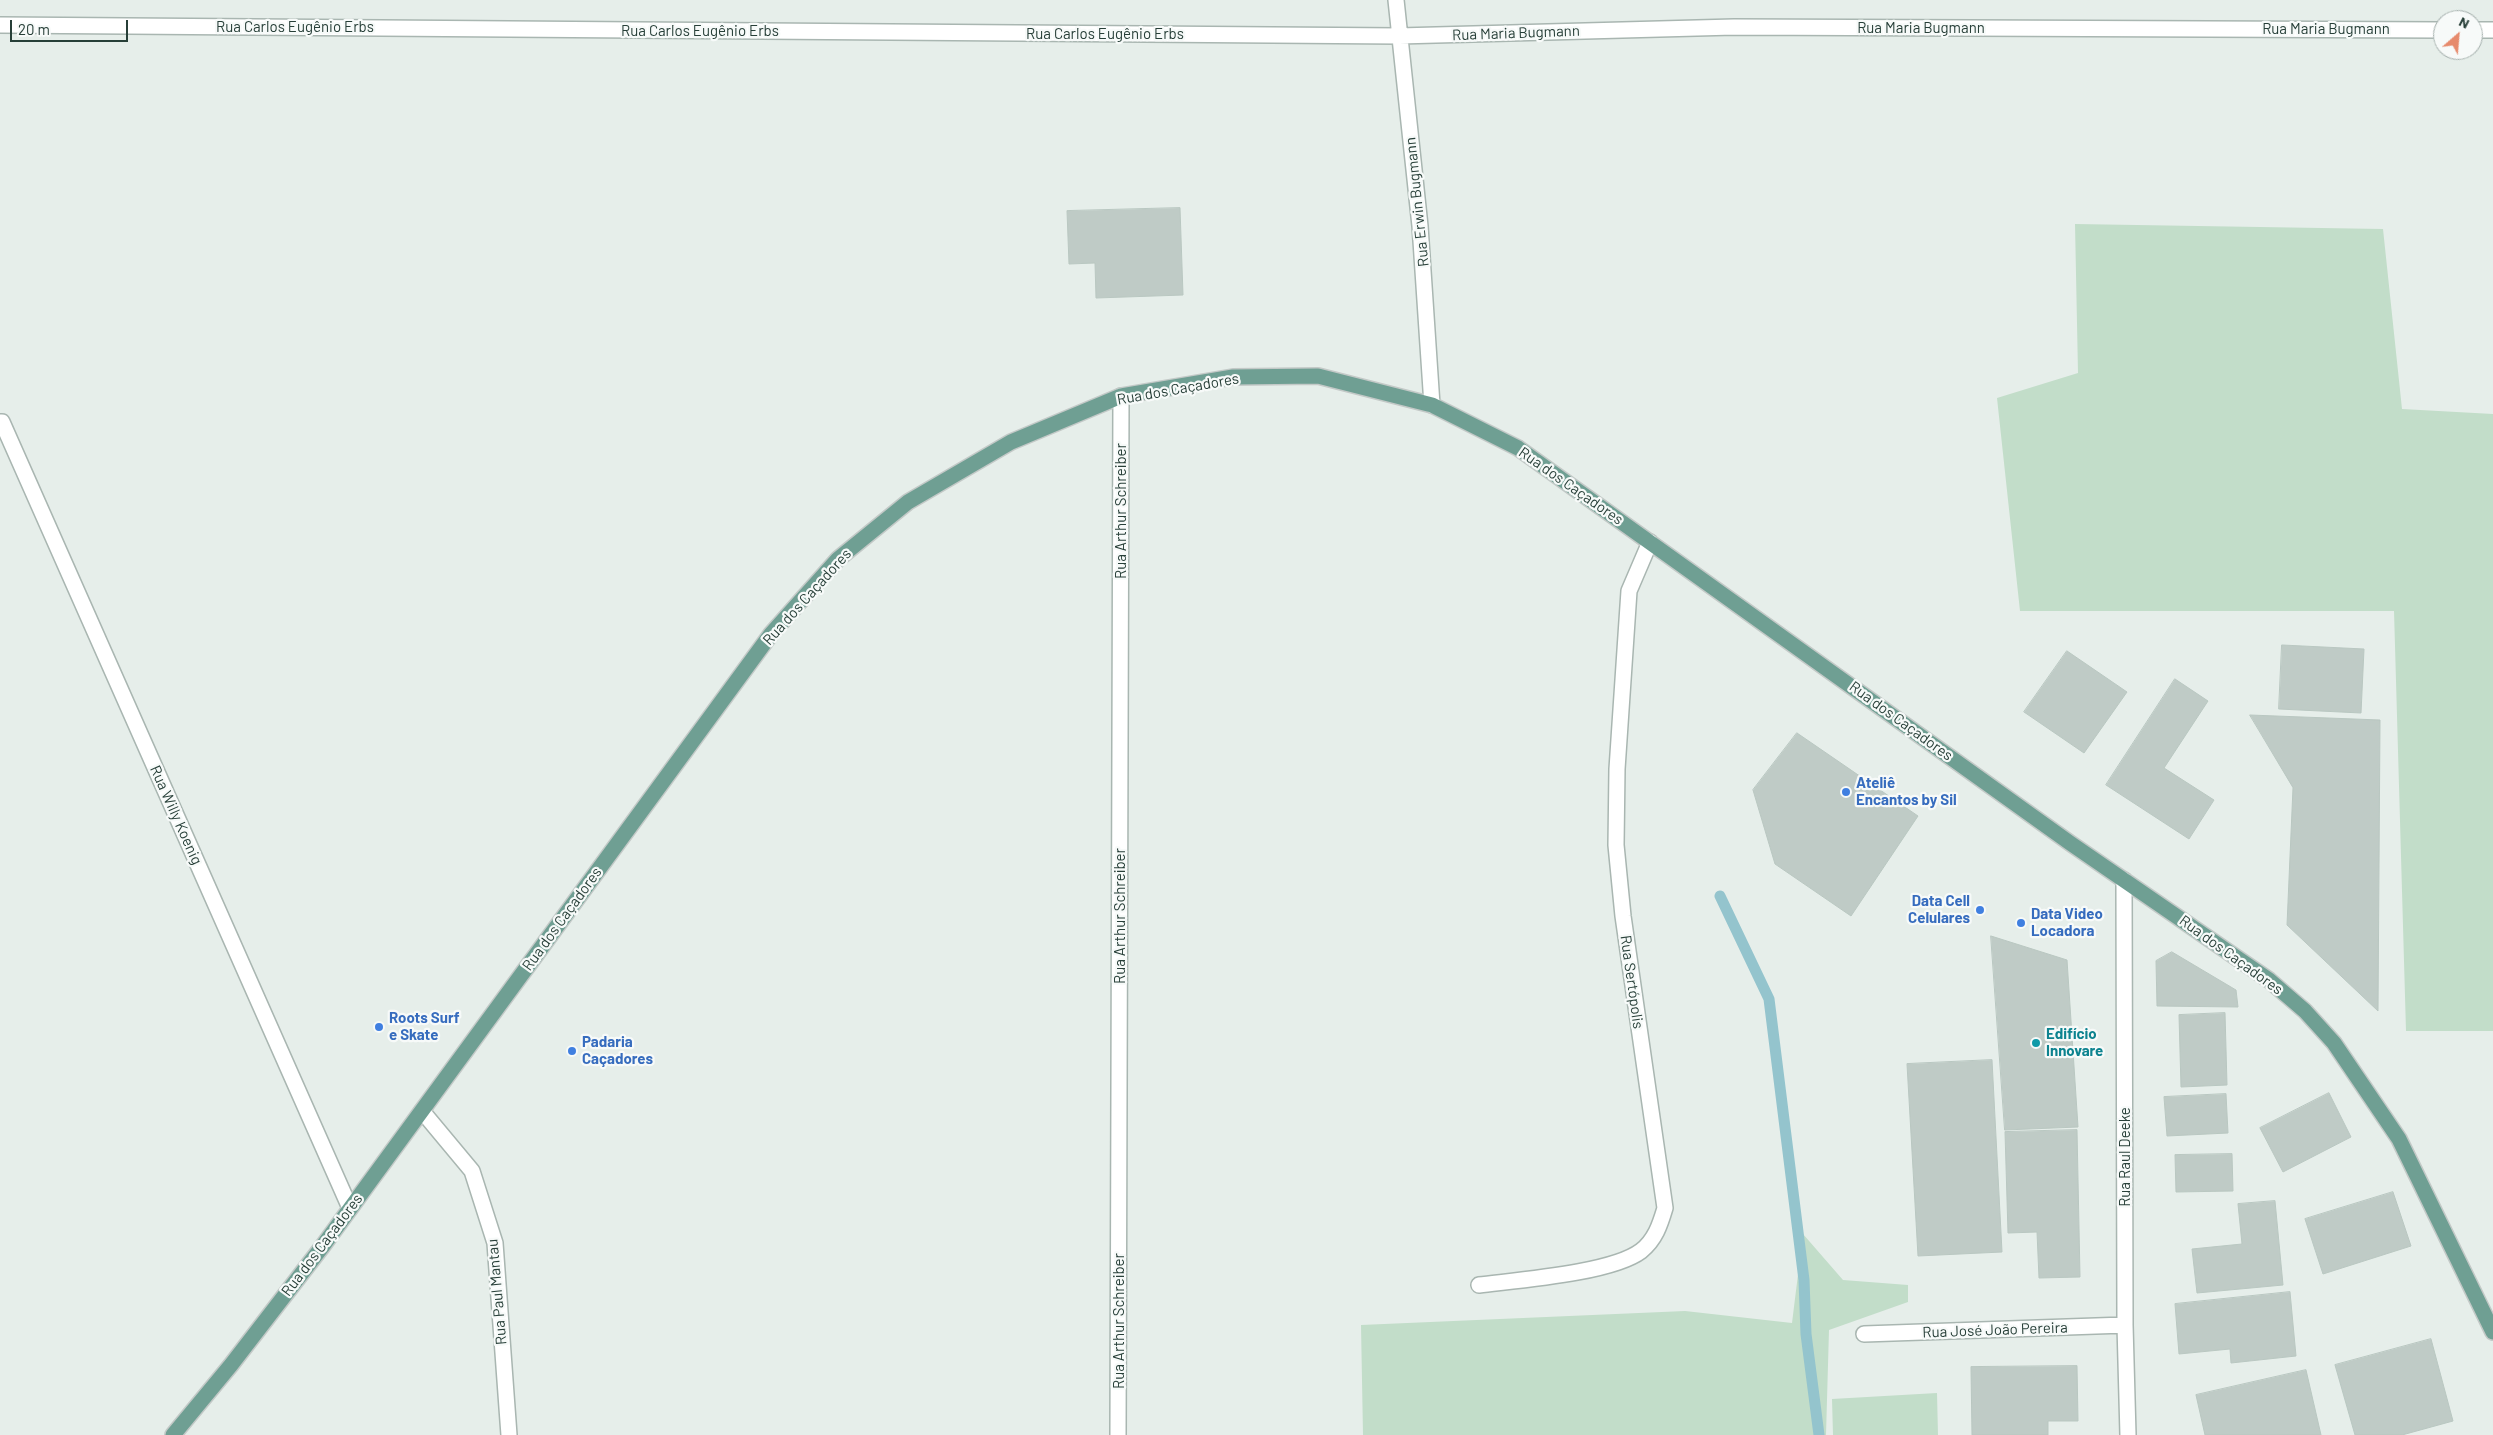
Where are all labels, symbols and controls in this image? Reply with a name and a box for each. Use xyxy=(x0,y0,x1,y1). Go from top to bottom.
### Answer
scale bar xyxy=(12,10,130,42)
north arrow xyxy=(2433,10,2483,60)
text: N xyxy=(2457,12,2473,32)
street label: Rua Carlos Eugênio Erbs xyxy=(216,18,374,36)
street label: Rua Maria Bugmann xyxy=(1857,19,1985,37)
text: 20 m xyxy=(18,20,50,38)
street label: Rua Maria Bugmann xyxy=(2262,20,2390,38)
street label: Rua Carlos Eugênio Erbs xyxy=(621,22,779,40)
street label: Rua Maria Bugmann xyxy=(1452,22,1580,44)
street label: Rua Carlos Eugênio Erbs xyxy=(1026,25,1184,43)
street label: Rua Erwin Bugmann xyxy=(1401,136,1433,268)
street label: Rua dos Caçadores xyxy=(1116,369,1240,409)
street label: Rua Arthur Schreiber xyxy=(1112,443,1130,579)
street label: Rua dos Caçadores xyxy=(1515,443,1627,529)
street label: Rua dos Caçadores xyxy=(759,545,855,649)
street label: Rua dos Caçadores xyxy=(1846,677,1956,765)
street label: Rua Willy Koenig xyxy=(146,763,206,867)
place label: Ateliê Encantos by Sil xyxy=(1856,774,1957,809)
marker: Ateliê Encantos by Sil xyxy=(1840,786,1852,798)
street label: Rua Arthur Schreiber xyxy=(1111,848,1129,984)
street label: Rua dos Caçadores xyxy=(518,864,606,974)
place label: Data Cell Celulares xyxy=(1908,892,1970,927)
marker: Data Cell Celulares xyxy=(1974,904,1986,916)
place label: Data Video Locadora xyxy=(2031,905,2103,940)
street label: Rua dos Caçadores xyxy=(2176,911,2286,999)
marker: Data Video Locadora xyxy=(2015,917,2027,929)
street label: Rua Sertópolis xyxy=(1617,934,1647,1030)
place label: Roots Surf e Skate xyxy=(389,1009,460,1044)
marker: Roots Surf e Skate xyxy=(373,1021,385,1033)
place label: Edifício Innovare xyxy=(2046,1025,2103,1060)
place label: Padaria Caçadores xyxy=(582,1033,653,1068)
marker: Edifício Innovare xyxy=(2030,1037,2042,1049)
marker: Padaria Caçadores xyxy=(566,1045,578,1057)
street label: Rua Raul Deeke xyxy=(2116,1107,2134,1207)
street label: Rua dos Caçadores xyxy=(278,1190,366,1300)
street label: Rua Paul Mantau xyxy=(483,1238,511,1346)
street label: Rua Arthur Schreiber xyxy=(1110,1253,1128,1389)
street label: Rua José João Pereira xyxy=(1922,1318,2068,1342)

